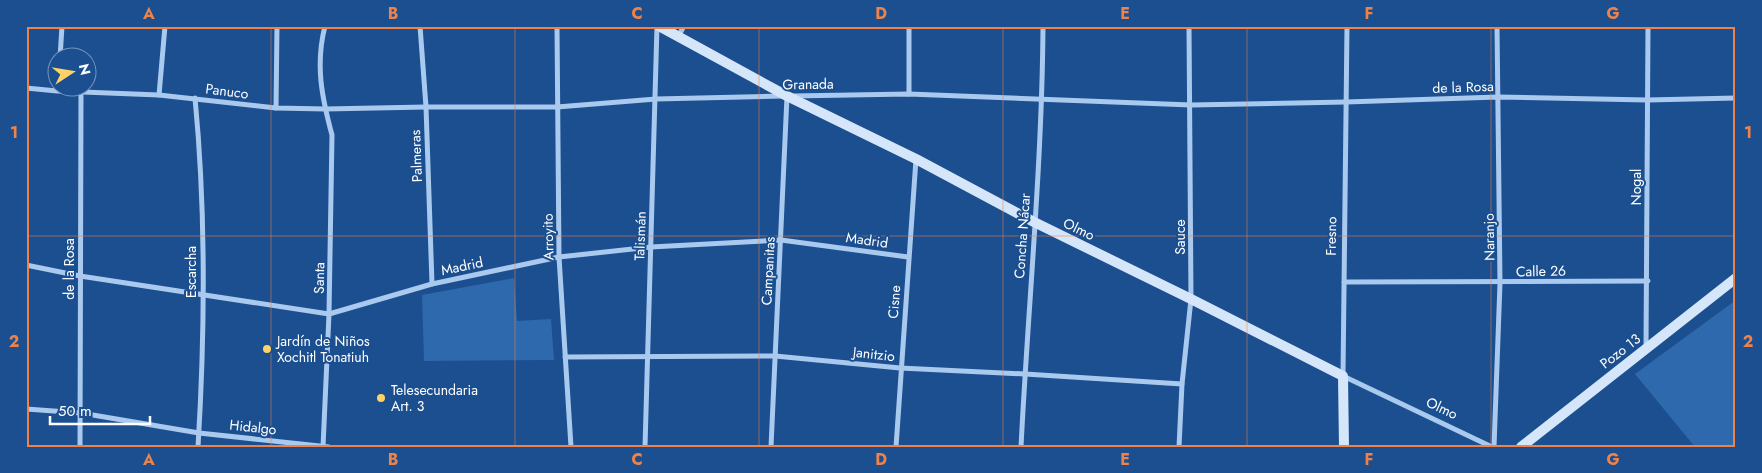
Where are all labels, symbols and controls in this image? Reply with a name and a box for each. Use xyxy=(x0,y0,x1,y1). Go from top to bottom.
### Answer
text: A xyxy=(142,2,155,25)
text: B xyxy=(388,2,398,25)
text: C xyxy=(631,2,643,25)
text: D xyxy=(875,2,887,25)
text: E xyxy=(1120,2,1130,25)
text: F xyxy=(1365,2,1373,25)
text: G xyxy=(1606,2,1620,25)
north arrow xyxy=(48,48,98,98)
text: N xyxy=(74,62,96,77)
street label: Granada xyxy=(782,74,834,94)
street label: de la Rosa xyxy=(1432,76,1494,98)
street label: Panuco xyxy=(204,78,250,104)
text: 1 xyxy=(10,121,18,144)
text: 1 xyxy=(1744,121,1752,144)
street label: Palmeras xyxy=(405,129,427,183)
street label: Nogal xyxy=(1626,169,1646,205)
street label: Concha Nácar xyxy=(1009,193,1035,279)
street label: Talismán xyxy=(629,211,651,261)
street label: Arroyito xyxy=(538,213,558,261)
street label: Olmo xyxy=(1060,213,1098,245)
street label: Naranjo xyxy=(1479,213,1499,261)
street label: Fresno xyxy=(1321,216,1341,256)
street label: Sauce xyxy=(1170,219,1190,255)
street label: Madrid xyxy=(845,227,889,253)
street label: Campanitas xyxy=(756,236,780,306)
street label: de la Rosa xyxy=(59,238,79,300)
street label: Escarcha xyxy=(181,246,201,298)
street label: Madrid xyxy=(439,252,485,280)
street label: Calle 26 xyxy=(1516,261,1566,281)
street label: Santa xyxy=(309,262,329,294)
street label: Cisne xyxy=(883,285,905,319)
street label: Pozo 13 xyxy=(1595,329,1645,373)
text: 2 xyxy=(9,330,19,353)
text: 2 xyxy=(1743,330,1753,353)
place label: Jardín de Niños Xochitl Tonatiuh xyxy=(275,331,370,367)
street label: Janitzio xyxy=(850,342,896,366)
marker: Jardín de Niños Xochitl Tonatiuh xyxy=(261,343,273,355)
place label: Telesecundaria Art. 3 xyxy=(391,380,478,416)
marker: Telesecundaria Art. 3 xyxy=(375,392,387,404)
street label: Olmo xyxy=(1423,392,1461,424)
scale bar xyxy=(50,393,150,425)
text: 50 m xyxy=(58,400,92,422)
street label: Hidalgo xyxy=(228,415,278,439)
text: A xyxy=(142,448,155,471)
text: B xyxy=(388,448,398,471)
text: C xyxy=(631,448,643,471)
text: D xyxy=(875,448,887,471)
text: E xyxy=(1120,448,1130,471)
text: F xyxy=(1365,448,1373,471)
text: G xyxy=(1606,448,1620,471)

